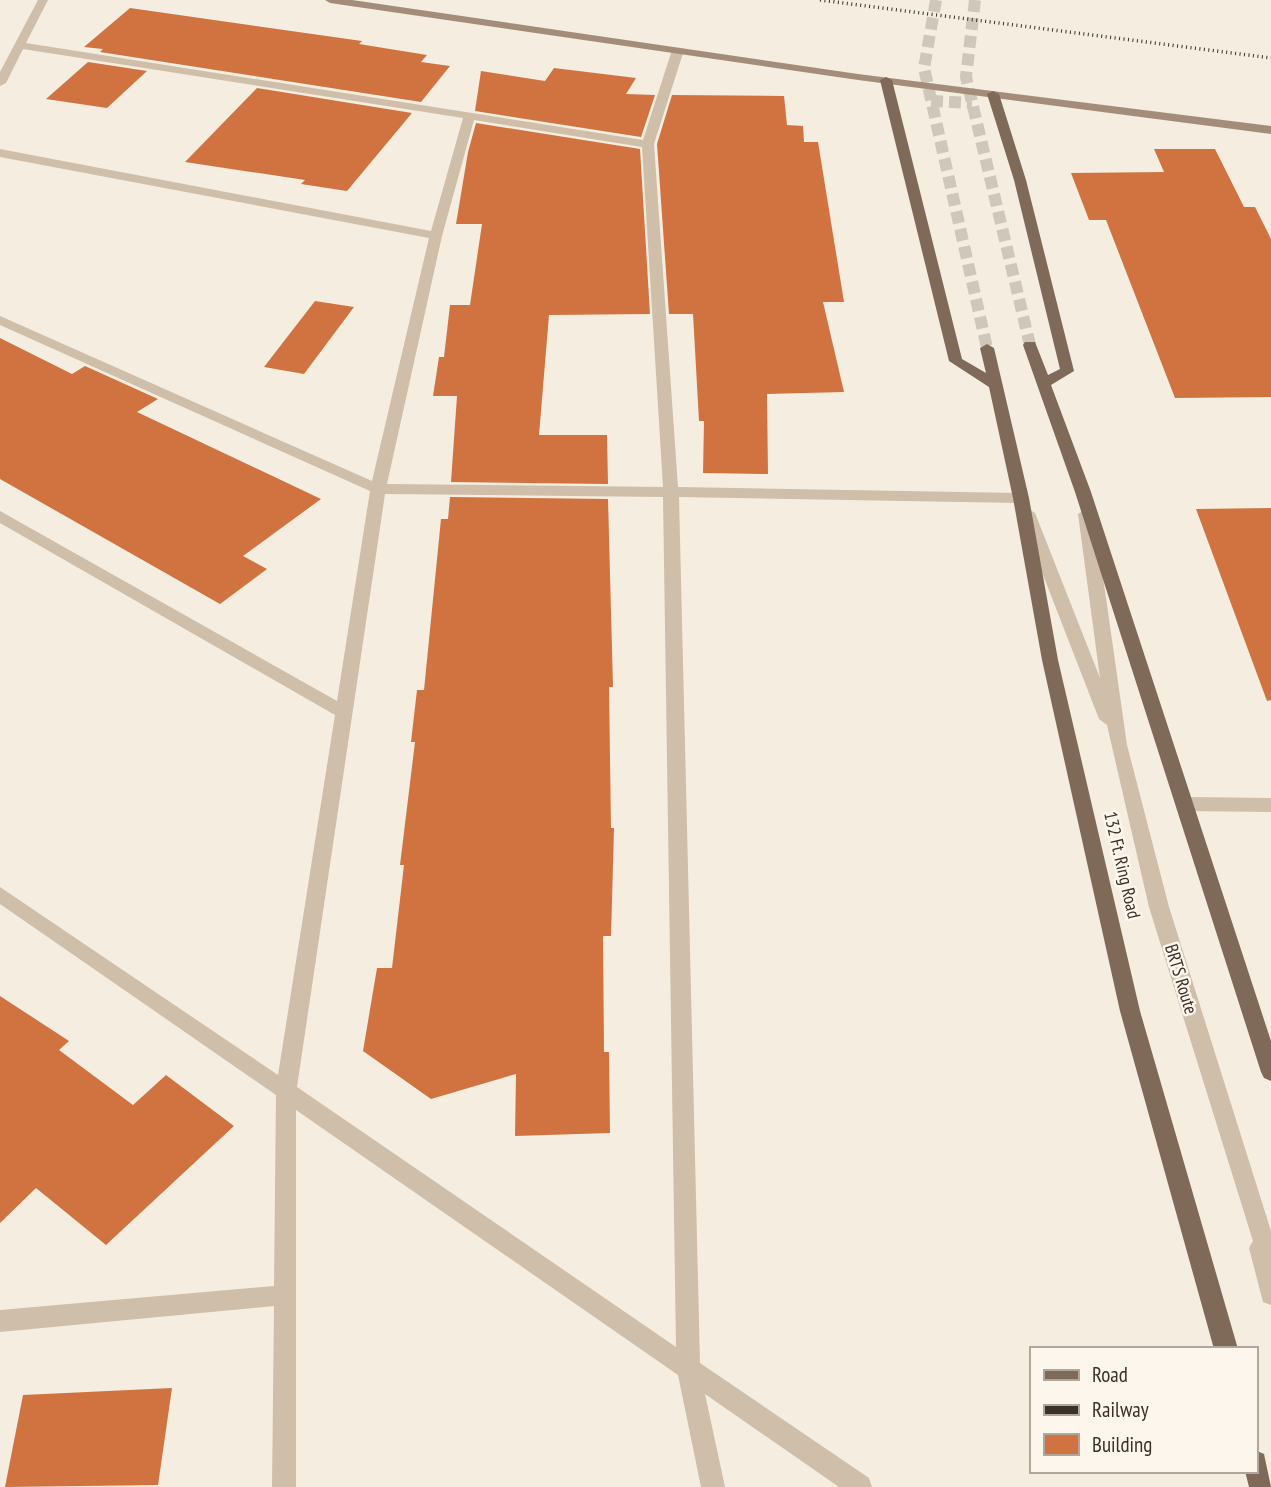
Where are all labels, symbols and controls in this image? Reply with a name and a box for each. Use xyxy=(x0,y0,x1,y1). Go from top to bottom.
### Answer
street label: 132 Ft. Ring Road xyxy=(1099,809,1146,921)
street label: BRTS Route xyxy=(1160,941,1203,1016)
legend xyxy=(1030,1347,1257,1473)
text: Road xyxy=(1092,1361,1128,1388)
text: Railway xyxy=(1092,1396,1149,1423)
text: Building xyxy=(1092,1431,1152,1458)

